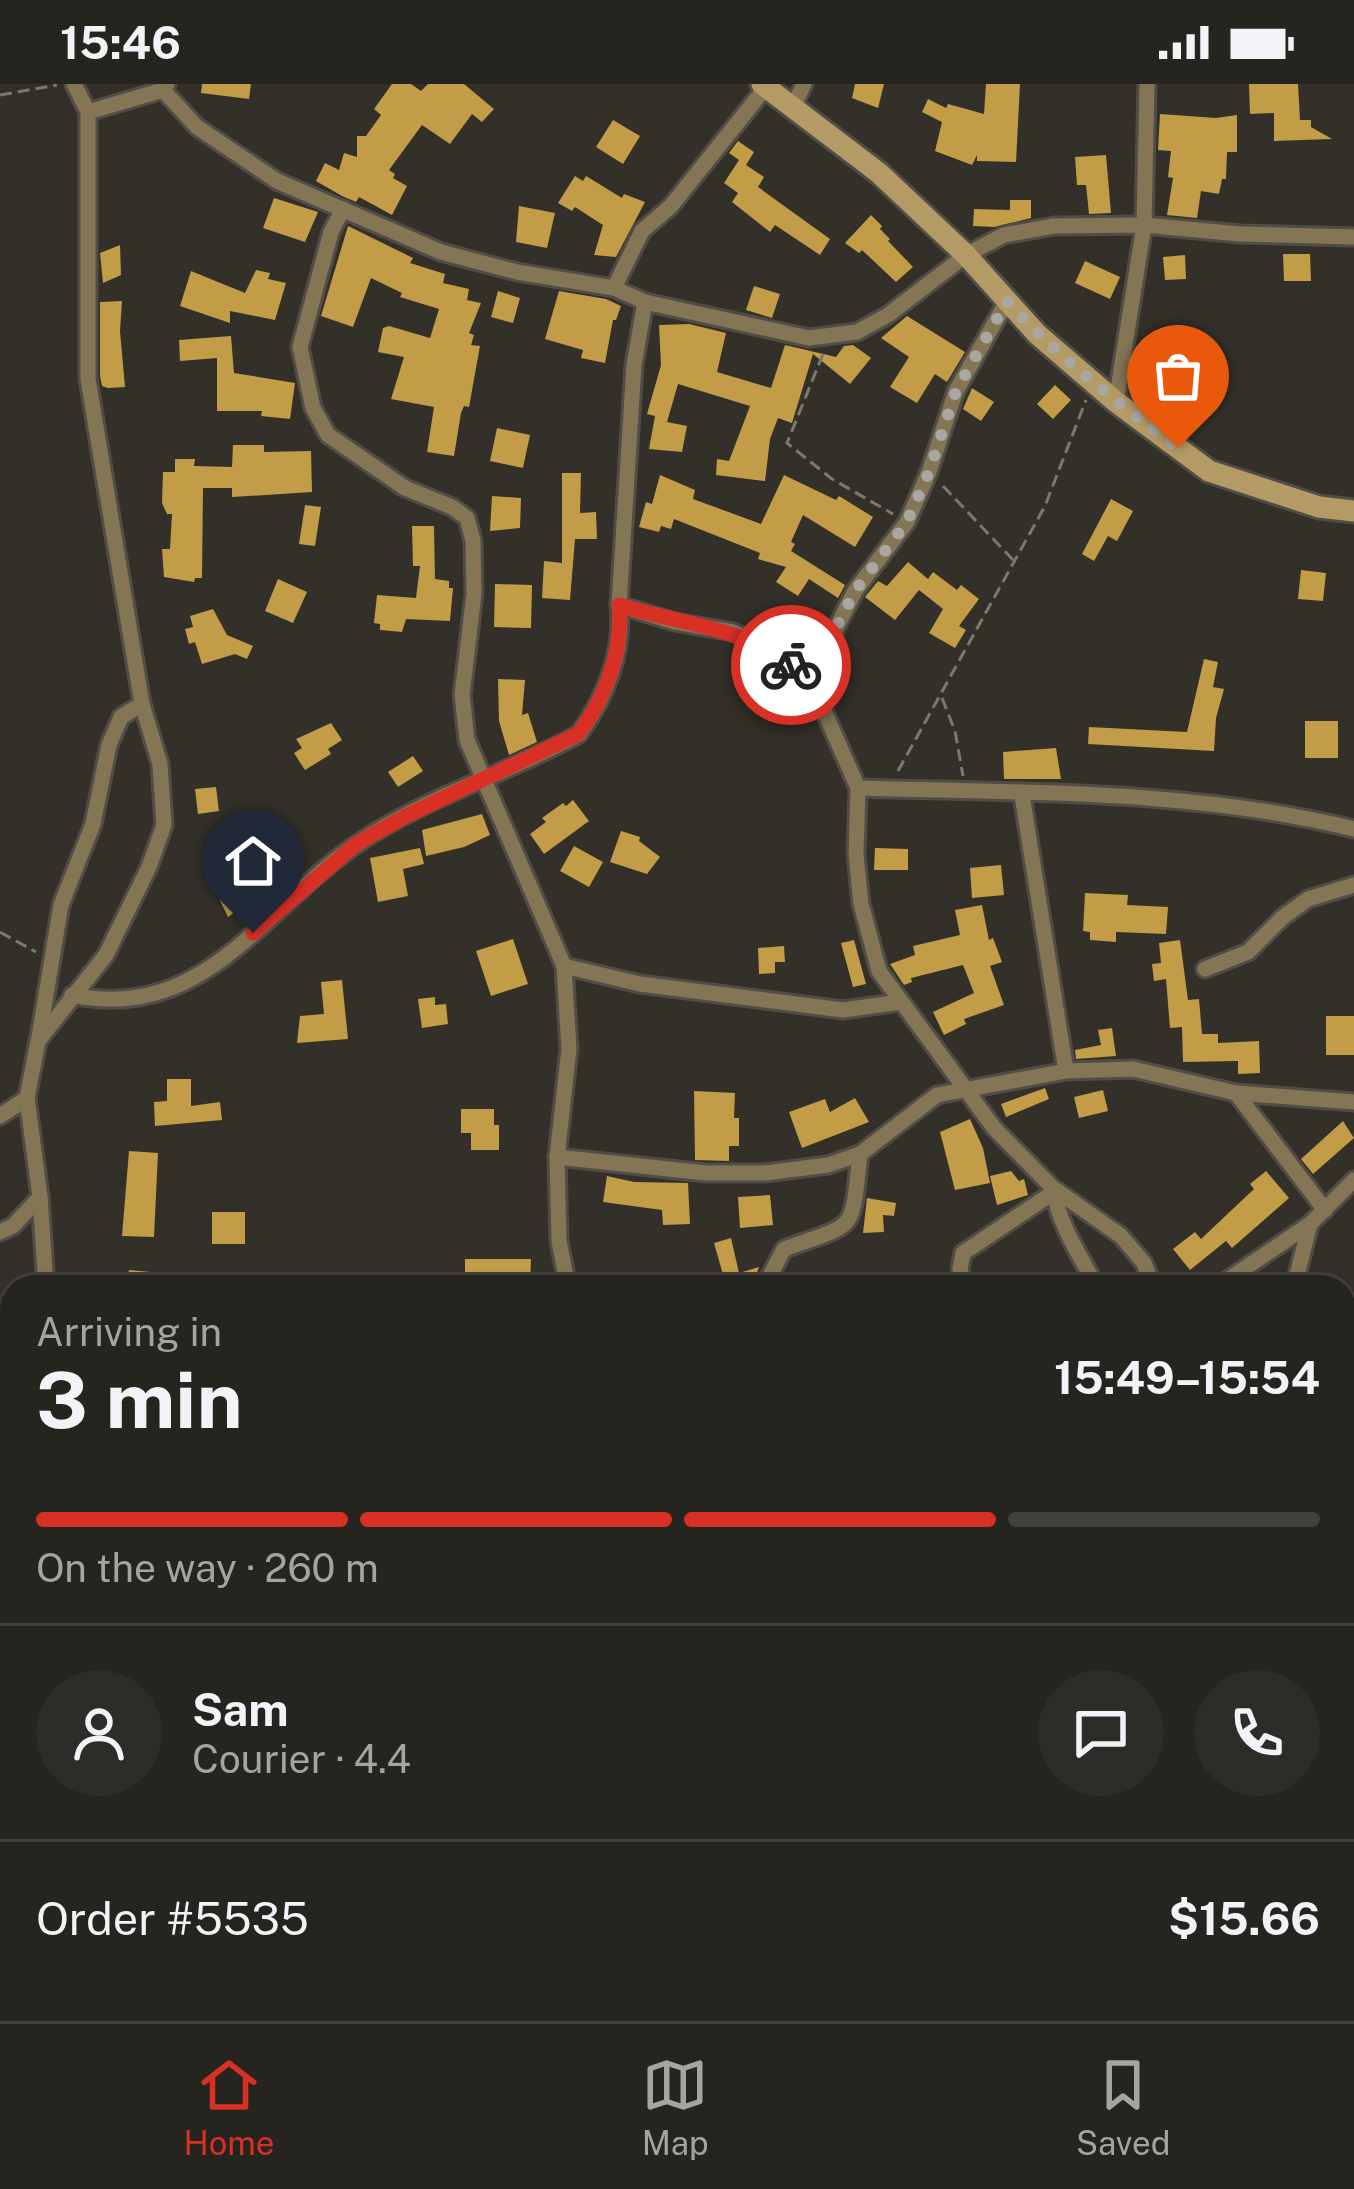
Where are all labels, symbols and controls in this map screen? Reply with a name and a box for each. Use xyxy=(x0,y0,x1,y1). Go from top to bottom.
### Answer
text: 15:46 xyxy=(60,16,181,69)
pin xyxy=(1127,325,1229,448)
icon: bag xyxy=(1145,343,1211,409)
courier xyxy=(731,605,851,725)
icon: bike xyxy=(758,632,824,698)
pin xyxy=(202,810,304,933)
icon: home xyxy=(220,828,286,894)
text: Arriving in xyxy=(36,1309,222,1355)
text: 15:49–15:54 xyxy=(1054,1351,1320,1404)
text: 3 min xyxy=(36,1354,243,1446)
text: On the way · 260 m xyxy=(36,1545,379,1591)
button: person xyxy=(36,1670,162,1796)
button: chat xyxy=(1038,1670,1164,1796)
button: phone xyxy=(1194,1670,1320,1796)
text: Sam xyxy=(192,1683,289,1736)
text: Courier · 4.4 xyxy=(192,1736,411,1782)
text: Order #5535 xyxy=(36,1892,309,1945)
text: $15.66 xyxy=(1168,1892,1320,1945)
tab: Home xyxy=(184,2052,275,2162)
tab: Map xyxy=(642,2052,709,2162)
tab: Saved xyxy=(1076,2052,1170,2162)

